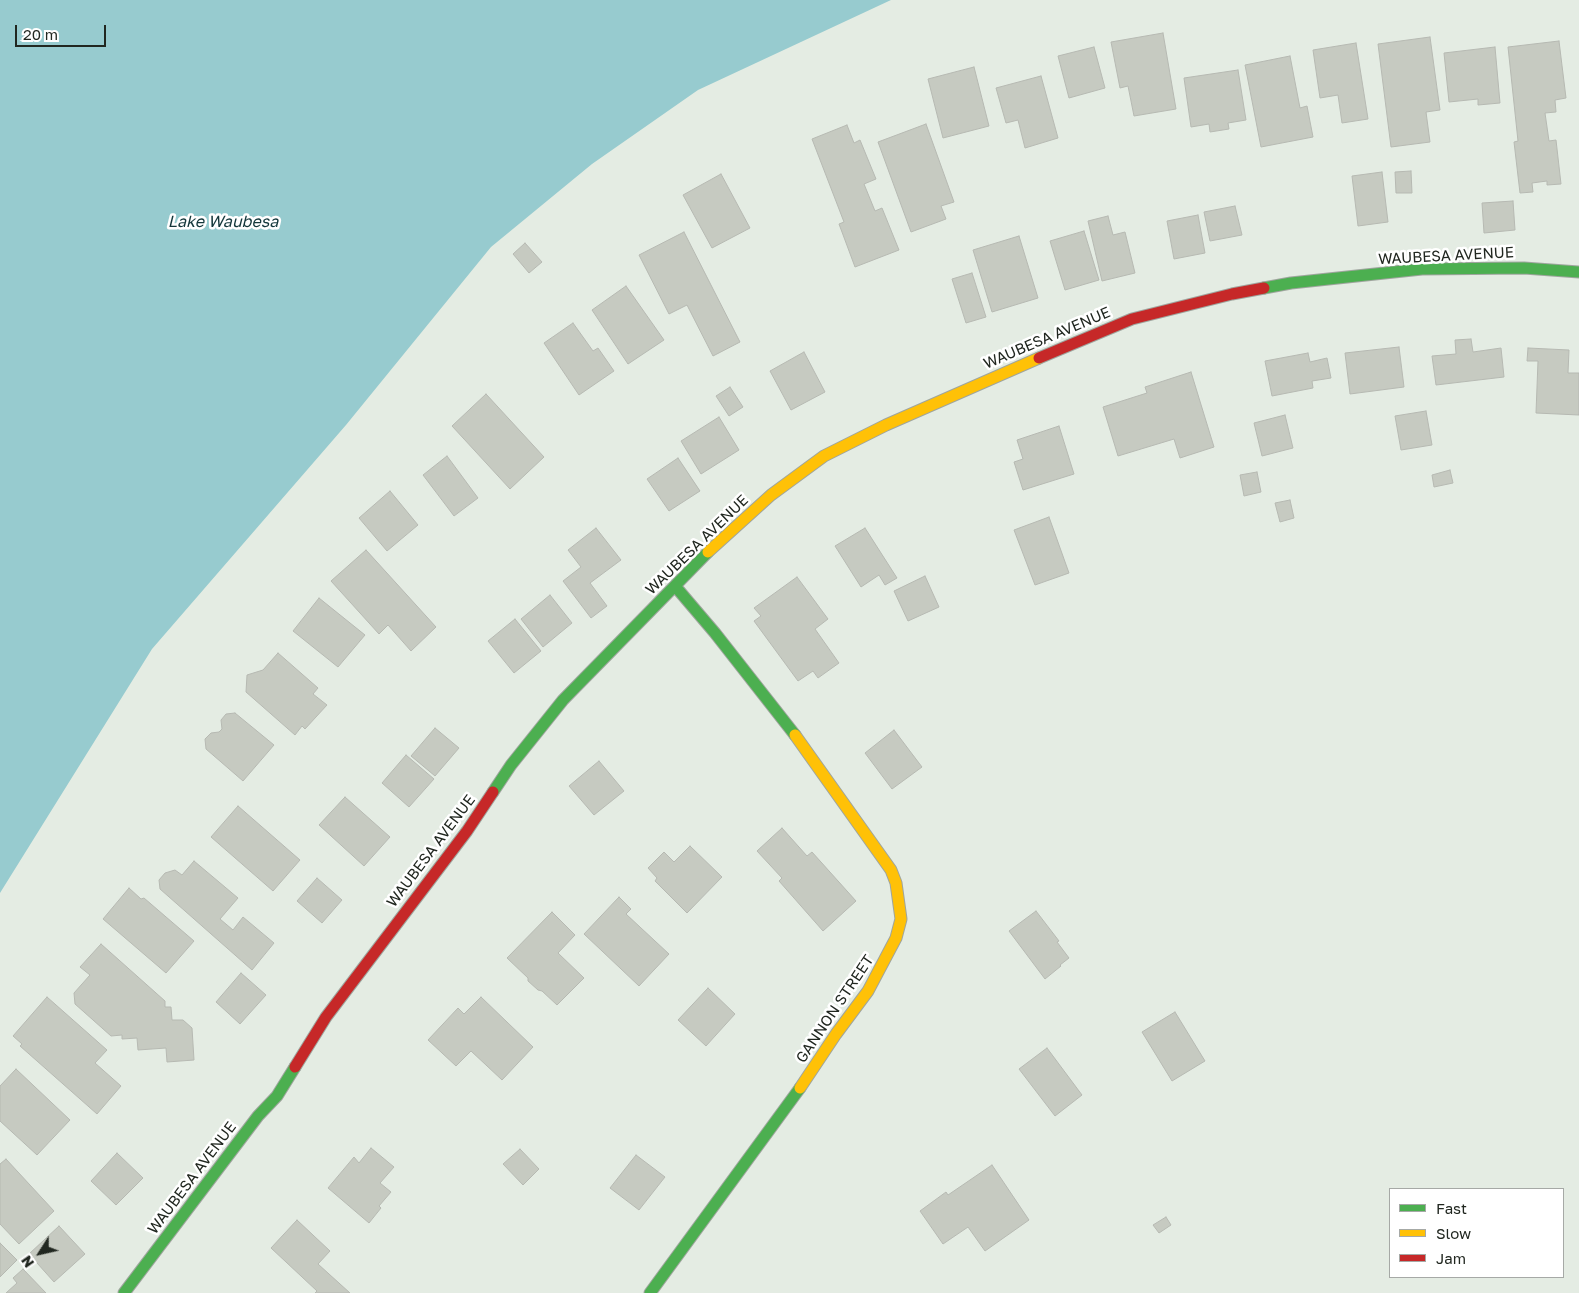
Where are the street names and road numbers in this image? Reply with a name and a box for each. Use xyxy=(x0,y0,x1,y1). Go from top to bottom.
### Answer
street label: WAUBESA AVENUE xyxy=(1378,243,1514,269)
street label: WAUBESA AVENUE xyxy=(981,303,1113,373)
street label: WAUBESA AVENUE xyxy=(642,491,752,599)
street label: WAUBESA AVENUE xyxy=(383,791,479,911)
street label: GANNON STREET xyxy=(792,952,878,1066)
street label: WAUBESA AVENUE xyxy=(144,1118,240,1238)

